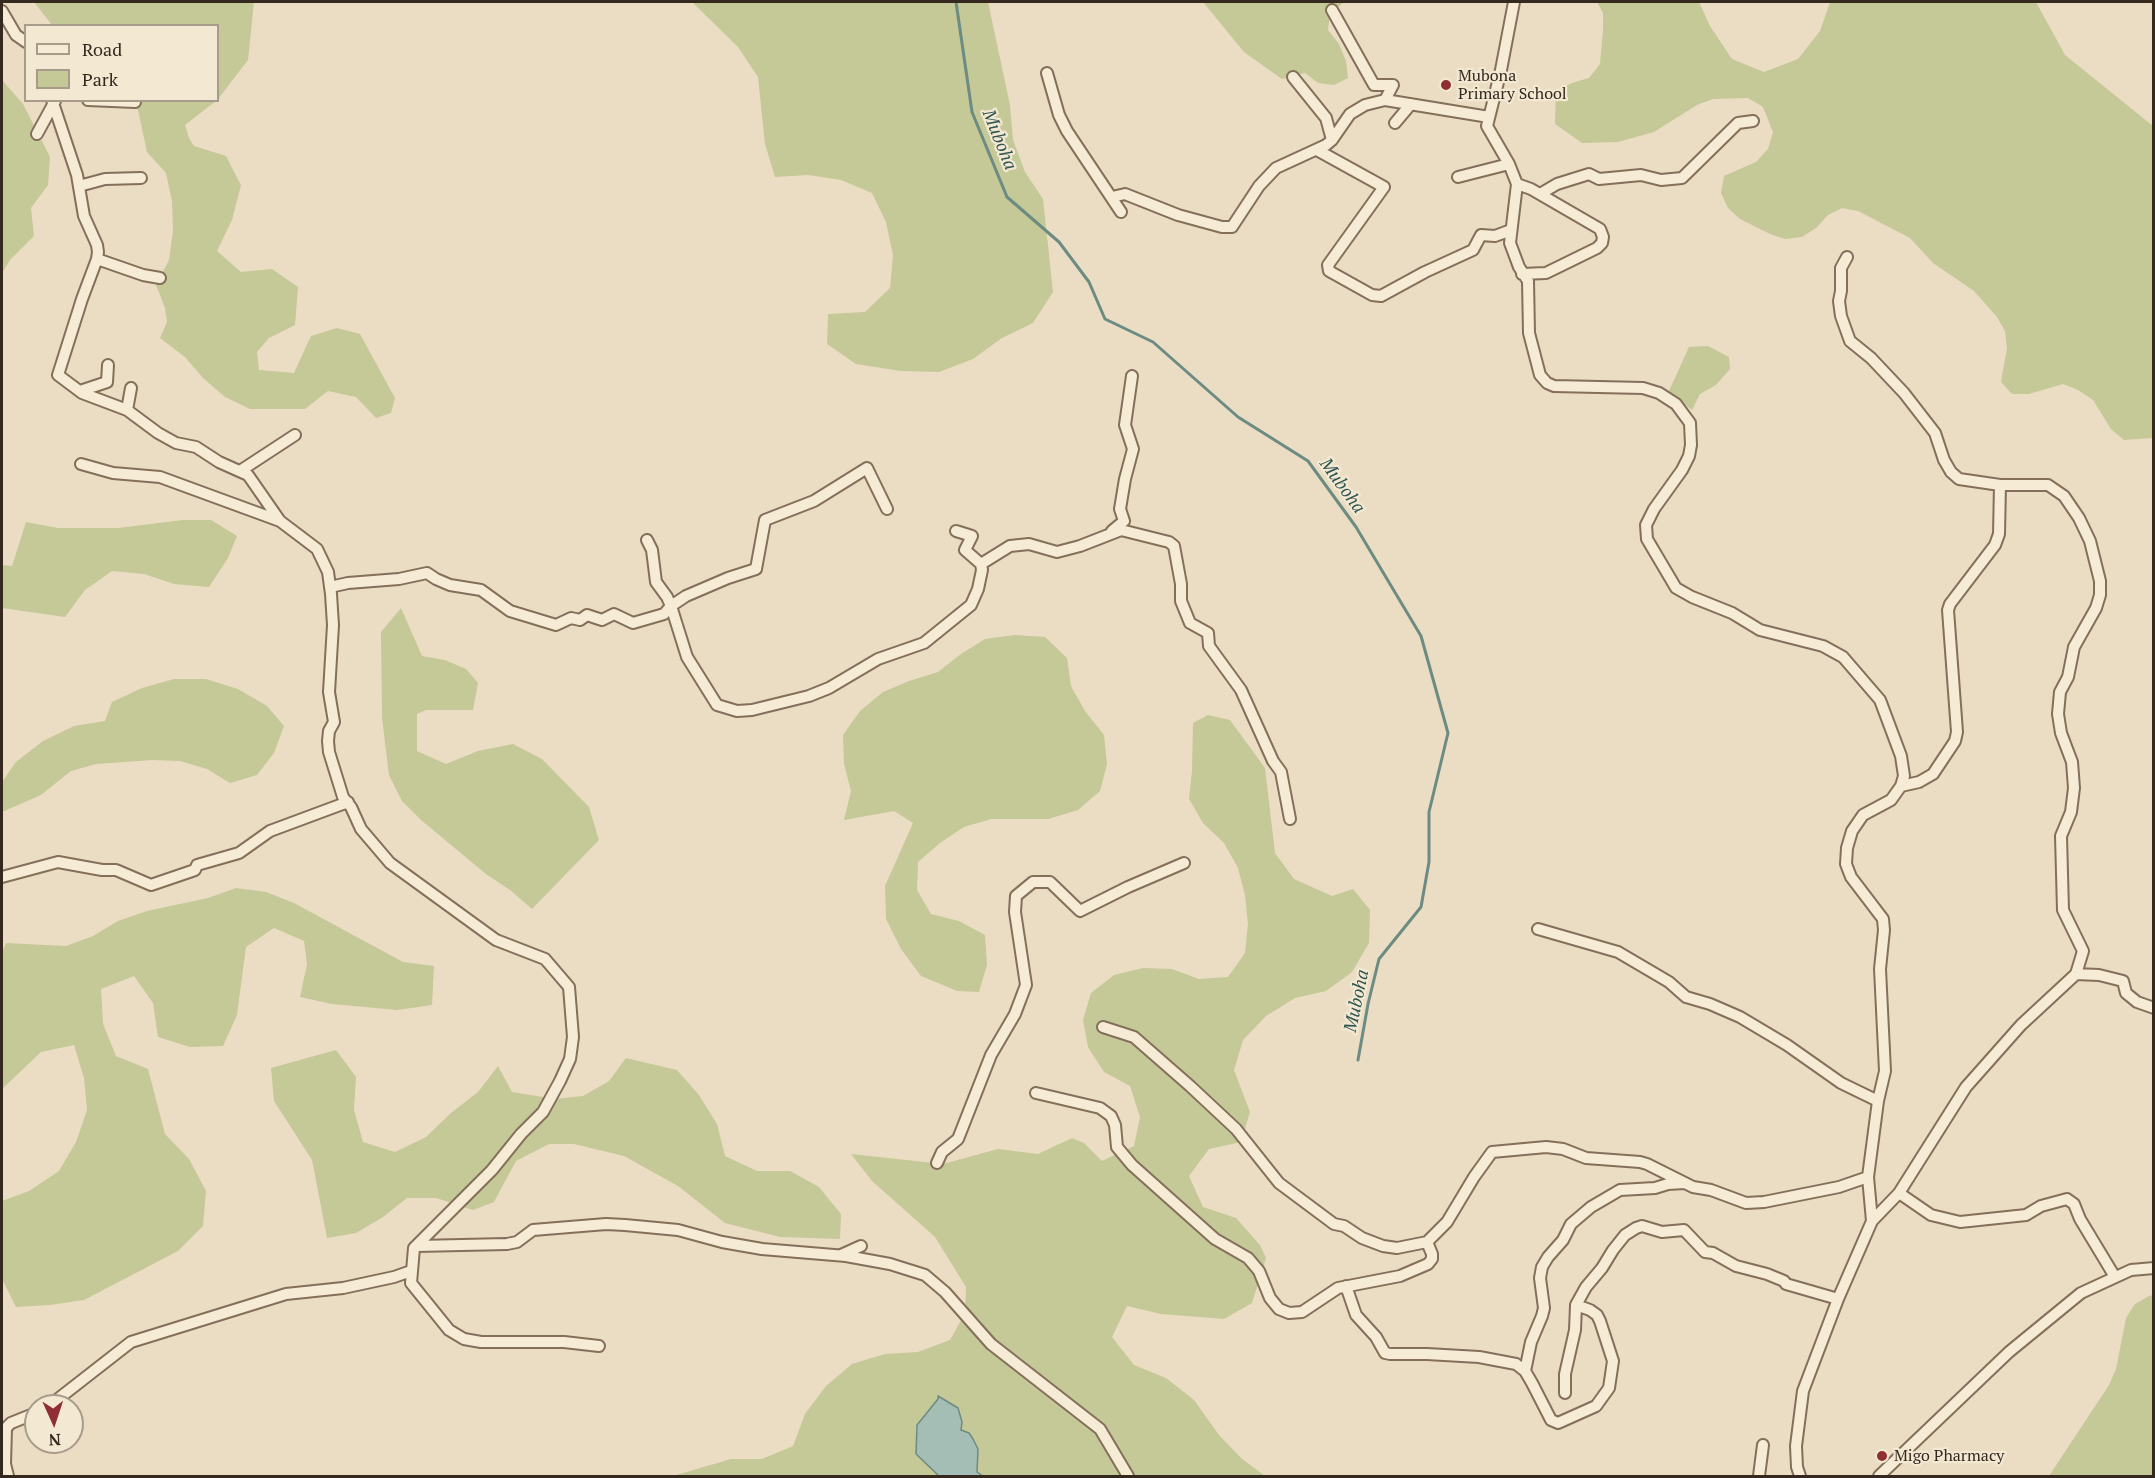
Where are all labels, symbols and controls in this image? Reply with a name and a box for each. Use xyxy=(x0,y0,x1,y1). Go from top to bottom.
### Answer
legend xyxy=(24,24,219,102)
text: Road xyxy=(82,37,122,61)
place label: Mubona Primary School xyxy=(1458,66,1567,104)
text: Park xyxy=(82,67,118,91)
marker: Mubona Primary School xyxy=(1439,78,1453,92)
water label: Muboha xyxy=(977,107,1021,173)
water label: Muboha xyxy=(1315,454,1369,518)
water label: Muboha xyxy=(1340,968,1374,1034)
north arrow xyxy=(24,1394,84,1454)
text: N xyxy=(48,1429,61,1451)
place label: Migo Pharmacy xyxy=(1894,1446,2004,1466)
marker: Migo Pharmacy xyxy=(1875,1449,1889,1463)

